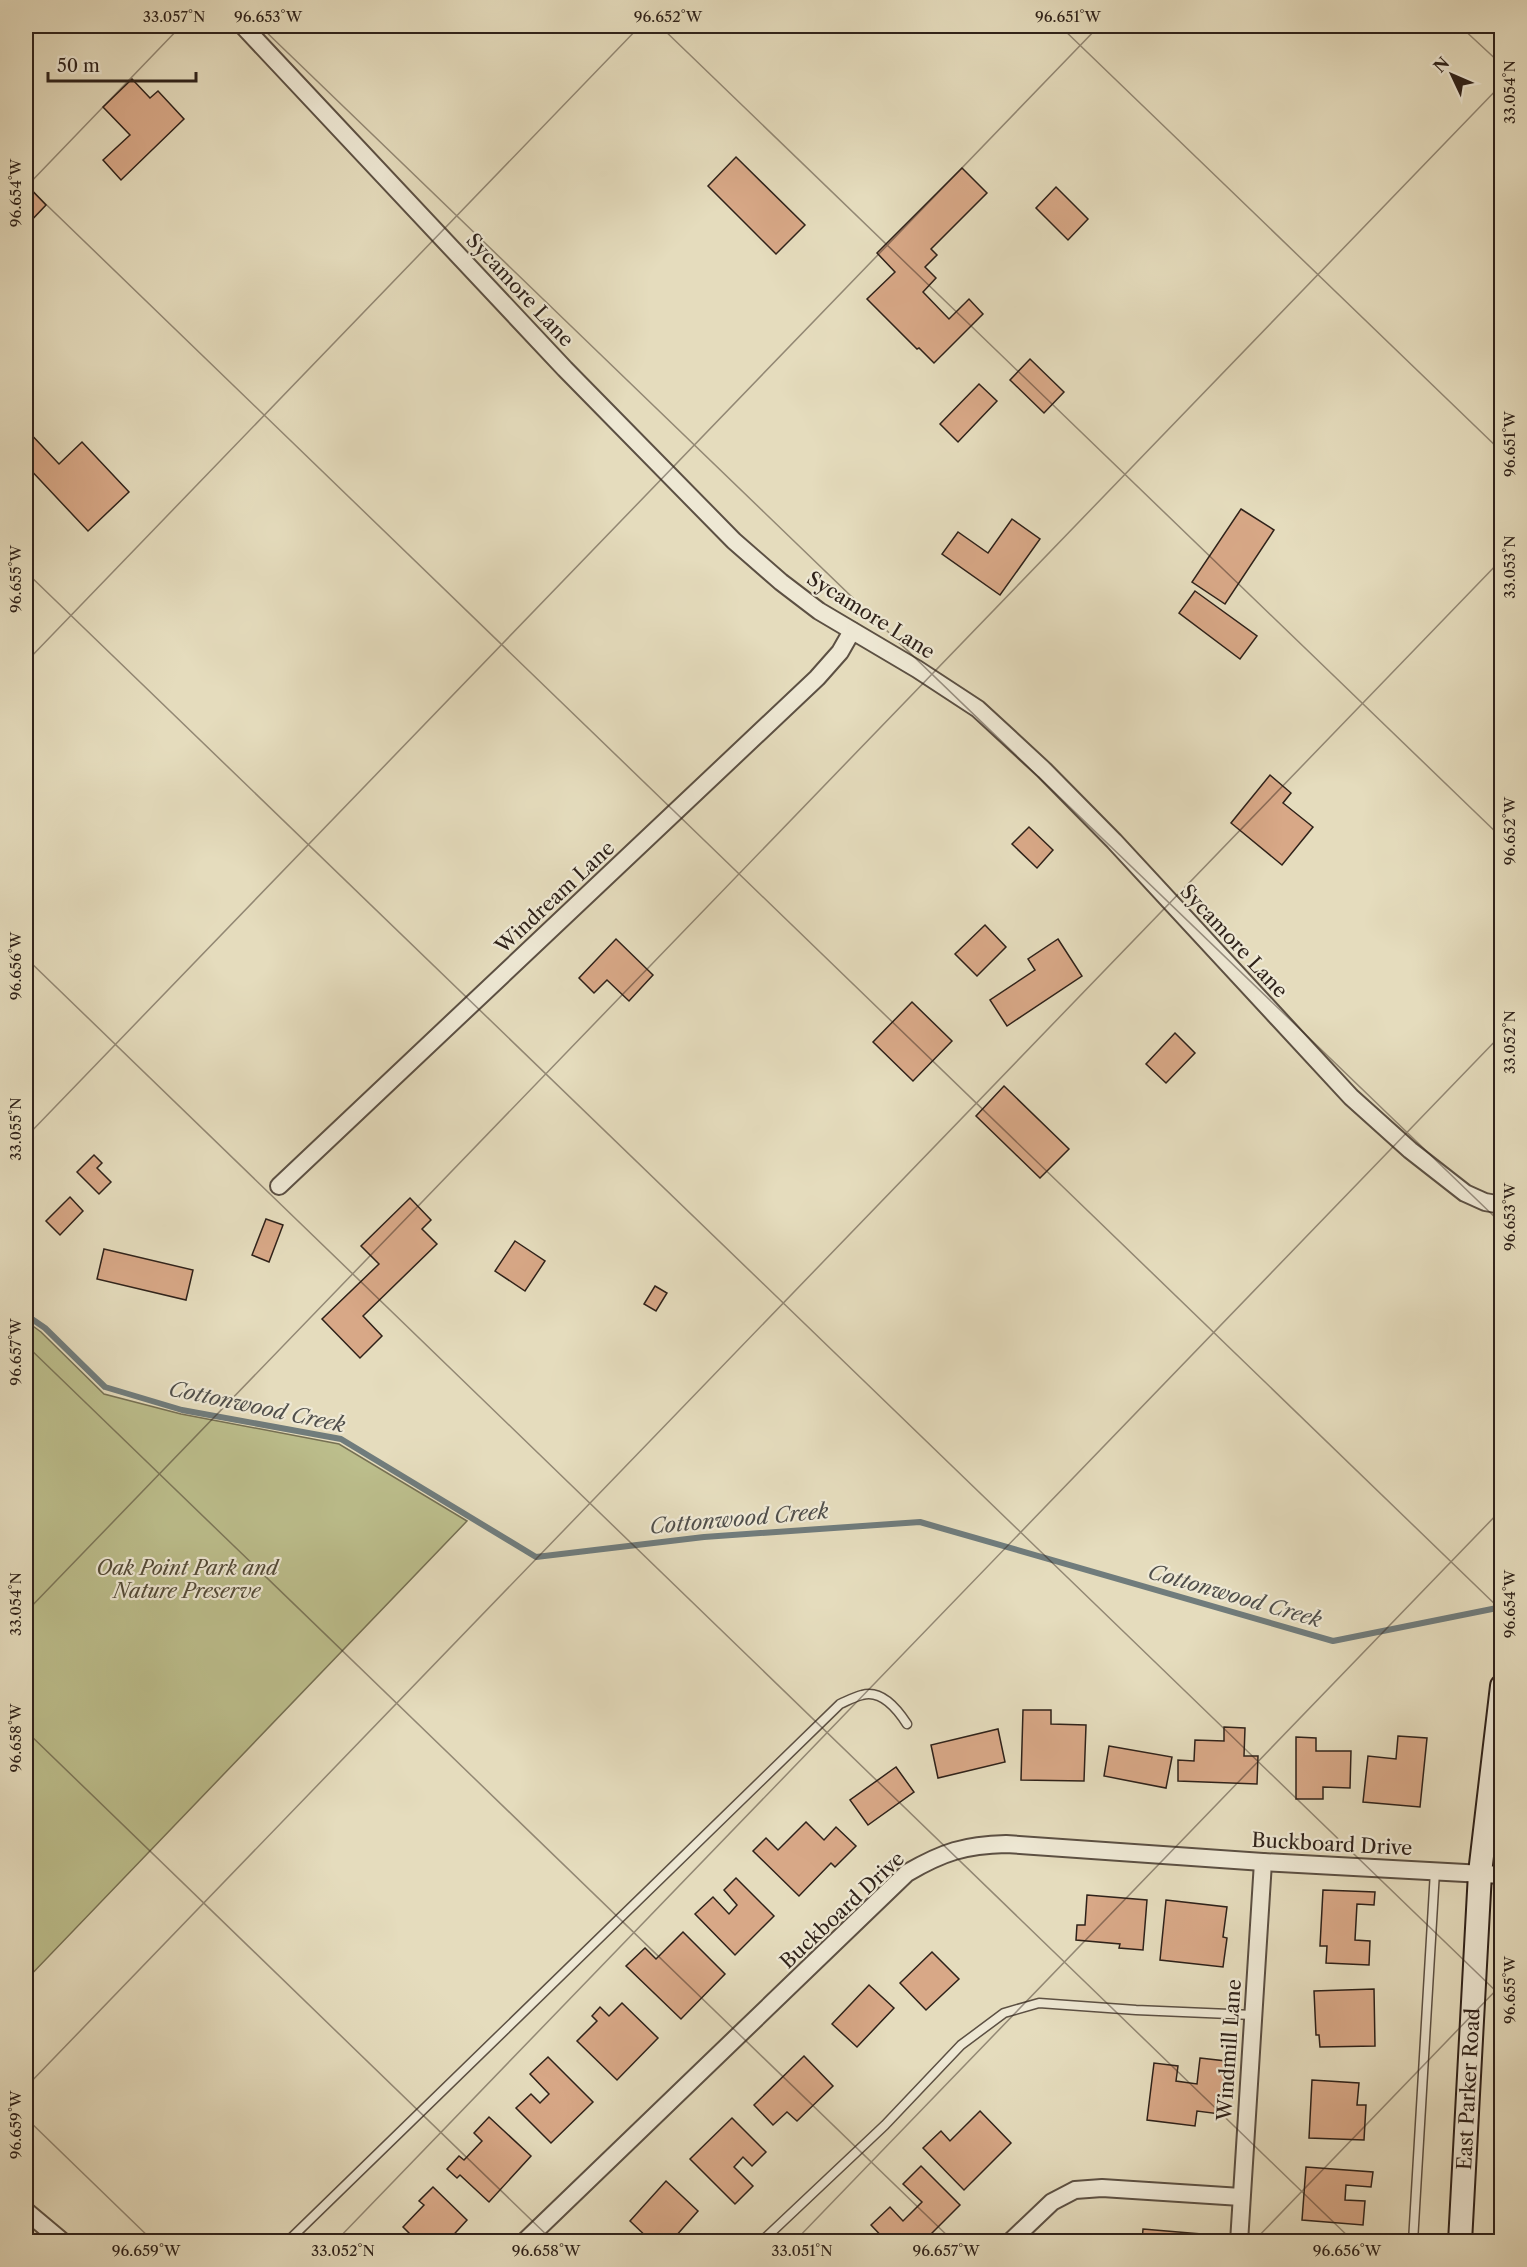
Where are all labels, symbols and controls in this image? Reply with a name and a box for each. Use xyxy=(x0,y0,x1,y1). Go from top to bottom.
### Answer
text: 33.057°N xyxy=(143,7,205,26)
text: 96.653°W xyxy=(234,7,303,26)
text: 96.652°W xyxy=(634,7,703,26)
text: 96.651°W xyxy=(1035,7,1102,26)
scale bar xyxy=(48,45,196,83)
north arrow xyxy=(1422,45,1482,105)
text: N xyxy=(1429,53,1453,77)
text: 50 m xyxy=(57,55,100,77)
text: 33.054°N xyxy=(1500,60,1519,124)
text: 96.654°W xyxy=(6,158,25,227)
street label: Sycamore Lane xyxy=(461,228,579,352)
text: 96.651°W xyxy=(1500,410,1519,477)
text: 33.053°N xyxy=(1500,535,1519,599)
text: 96.655°W xyxy=(6,544,25,613)
street label: Sycamore Lane xyxy=(803,566,939,664)
text: 96.652°W xyxy=(1500,796,1519,865)
street label: Windream Lane xyxy=(490,836,619,959)
street label: Sycamore Lane xyxy=(1175,879,1293,1003)
text: 96.656°W xyxy=(6,931,25,1000)
text: 33.052°N xyxy=(1500,1010,1519,1074)
text: 33.055°N xyxy=(6,1097,25,1161)
text: 96.653°W xyxy=(1500,1182,1519,1251)
text: 96.657°W xyxy=(6,1318,25,1386)
water label: Cottonwood Creek xyxy=(167,1376,348,1437)
water label: Cottonwood Creek xyxy=(648,1498,830,1539)
park label: Oak Point Park and Nature Preserve xyxy=(96,1556,280,1603)
water label: Cottonwood Creek xyxy=(1145,1559,1325,1632)
text: 96.654°W xyxy=(1500,1569,1519,1638)
text: 33.054°N xyxy=(6,1572,25,1636)
text: 96.658°W xyxy=(6,1703,25,1772)
street label: Buckboard Drive xyxy=(1251,1828,1413,1860)
street label: Buckboard Drive xyxy=(775,1846,909,1974)
text: 96.655°W xyxy=(1500,1955,1519,2024)
street label: Windmill Lane xyxy=(1212,1978,1246,2123)
street label: East Parker Road xyxy=(1452,2008,1485,2171)
text: 96.659°W xyxy=(6,2090,25,2159)
text: 96.659°W xyxy=(112,2241,181,2260)
text: 33.052°N xyxy=(311,2241,375,2260)
text: 96.658°W xyxy=(512,2241,581,2260)
text: 33.051°N xyxy=(771,2241,833,2260)
text: 96.657°W xyxy=(912,2241,980,2260)
text: 96.656°W xyxy=(1313,2241,1382,2260)

